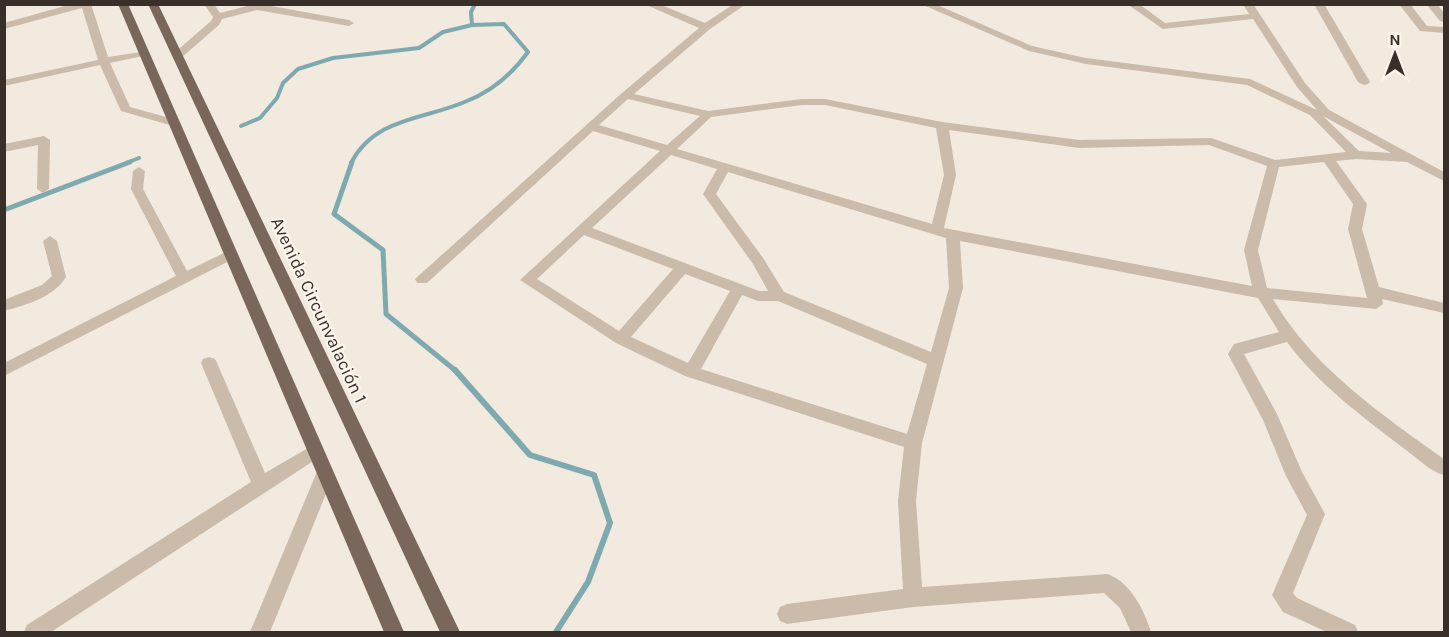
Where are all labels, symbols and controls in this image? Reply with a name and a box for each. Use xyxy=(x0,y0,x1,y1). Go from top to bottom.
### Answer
north arrow xyxy=(1365,24,1425,84)
text: N xyxy=(1389,30,1401,49)
street label: Avenida Circunvalación 1 xyxy=(266,213,372,407)

